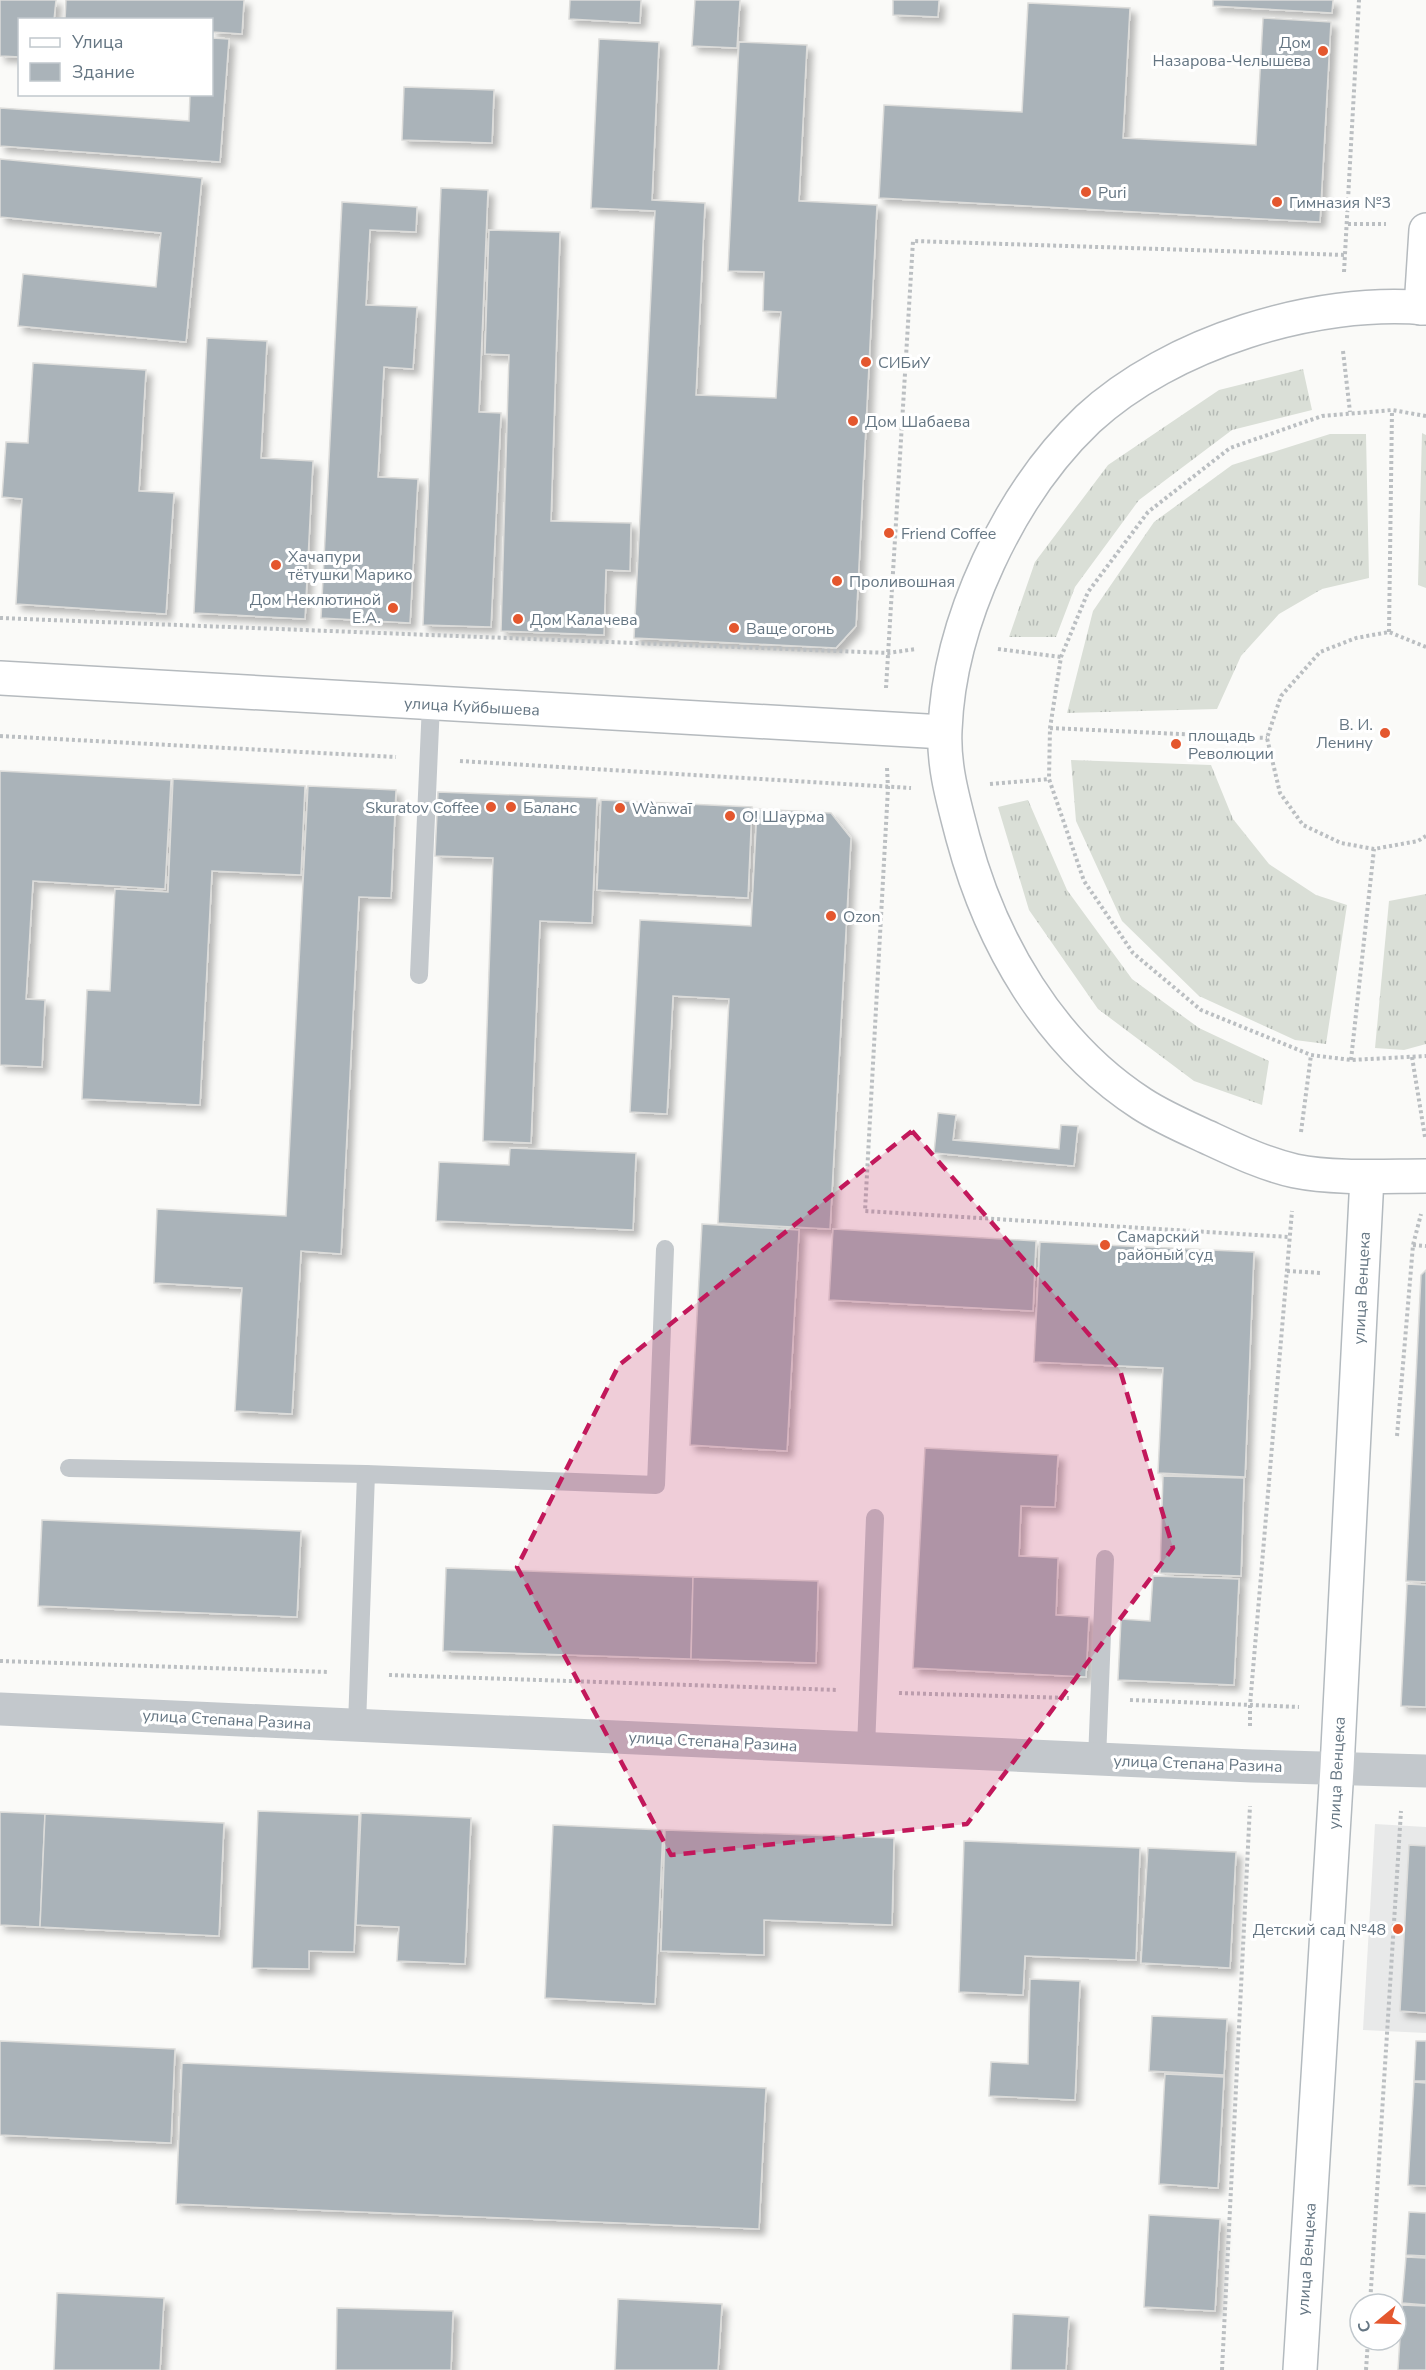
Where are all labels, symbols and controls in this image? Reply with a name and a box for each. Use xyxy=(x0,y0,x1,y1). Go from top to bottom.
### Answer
legend xyxy=(18,18,213,96)
text: Улица xyxy=(71,30,123,54)
place label: Дом Назарова-Челышева xyxy=(1153,32,1311,72)
marker: Дом Назарова-Челышева xyxy=(1316,44,1330,58)
text: Здание xyxy=(72,60,135,84)
place label: Puri xyxy=(1098,182,1126,204)
marker: Puri xyxy=(1079,185,1093,199)
place label: Гимназия №3 xyxy=(1289,192,1391,214)
marker: Гимназия №3 xyxy=(1270,195,1284,209)
place label: СИБиУ xyxy=(878,352,931,374)
marker: СИБиУ xyxy=(859,355,873,369)
place label: Дом Шабаева xyxy=(865,411,970,433)
marker: Дом Шабаева xyxy=(846,414,860,428)
place label: Friend Coffee xyxy=(901,523,996,545)
marker: Friend Coffee xyxy=(882,526,896,540)
place label: Хачапури тётушки Марико xyxy=(288,546,413,586)
marker: Хачапури тётушки Марико xyxy=(269,558,283,572)
place label: Проливошная xyxy=(849,571,955,593)
marker: Проливошная xyxy=(830,574,844,588)
place label: Дом Неклютиной Е.А. xyxy=(250,589,381,629)
marker: Дом Неклютиной Е.А. xyxy=(386,601,400,615)
place label: Дом Калачева xyxy=(530,609,638,631)
marker: Дом Калачева xyxy=(511,612,525,626)
place label: Ваще огонь xyxy=(746,618,834,640)
marker: Ваще огонь xyxy=(727,621,741,635)
street label: улица Куйбышева xyxy=(404,692,540,722)
place label: В. И. Ленину xyxy=(1316,714,1374,754)
place label: площадь Революции xyxy=(1188,725,1274,765)
marker: В. И. Ленину xyxy=(1378,726,1392,740)
marker: площадь Революции xyxy=(1169,737,1183,751)
place label: Skuratov Coffee xyxy=(365,797,479,819)
place label: Баланс xyxy=(523,797,577,819)
place label: Wànwaī xyxy=(632,798,693,820)
marker: Skuratov Coffee xyxy=(484,800,498,814)
marker: Баланс xyxy=(504,800,518,814)
marker: Wànwaī xyxy=(613,801,627,815)
place label: О! Шаурма xyxy=(742,806,825,828)
marker: О! Шаурма xyxy=(723,809,737,823)
place label: Ozon xyxy=(843,906,881,928)
marker: Ozon xyxy=(824,909,838,923)
place label: Самарский районый суд xyxy=(1117,1226,1214,1266)
street label: улица Венцека xyxy=(1348,1231,1376,1345)
marker: Самарский районый суд xyxy=(1098,1238,1112,1252)
street label: улица Степана Разина xyxy=(142,1705,312,1735)
street label: улица Венцека xyxy=(1323,1716,1351,1830)
street label: улица Степана Разина xyxy=(628,1727,798,1757)
street label: улица Степана Разина xyxy=(1113,1750,1283,1778)
place label: Детский сад №48 xyxy=(1253,1919,1386,1941)
marker: Детский сад №48 xyxy=(1391,1922,1405,1936)
street label: улица Венцека xyxy=(1292,2202,1322,2316)
north arrow xyxy=(1348,2292,1408,2352)
text: С xyxy=(1353,2318,1377,2335)

